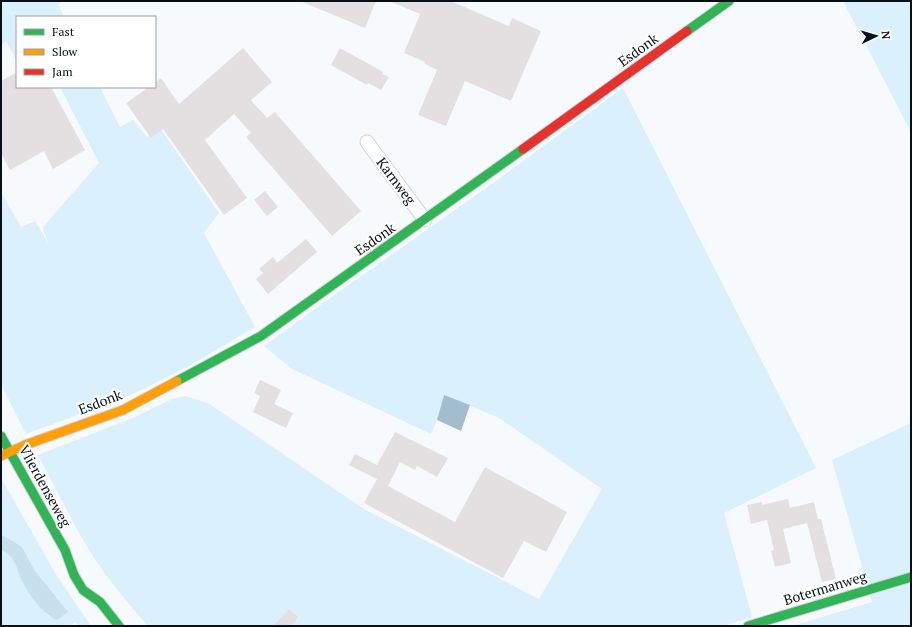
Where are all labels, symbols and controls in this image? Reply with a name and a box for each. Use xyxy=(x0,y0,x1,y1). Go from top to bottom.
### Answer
legend xyxy=(16,16,156,88)
north arrow xyxy=(856,16,896,56)
text: Fast xyxy=(52,24,75,39)
street label: Esdonk xyxy=(614,28,662,71)
text: N xyxy=(879,30,893,41)
text: Slow xyxy=(52,44,78,59)
text: Jam xyxy=(52,64,73,79)
street label: Karnweg xyxy=(372,153,421,209)
street label: Esdonk xyxy=(351,217,399,259)
street label: Esdonk xyxy=(75,384,125,419)
street label: Vlierdenseweg xyxy=(15,441,76,531)
street label: Botermanweg xyxy=(781,566,869,609)

